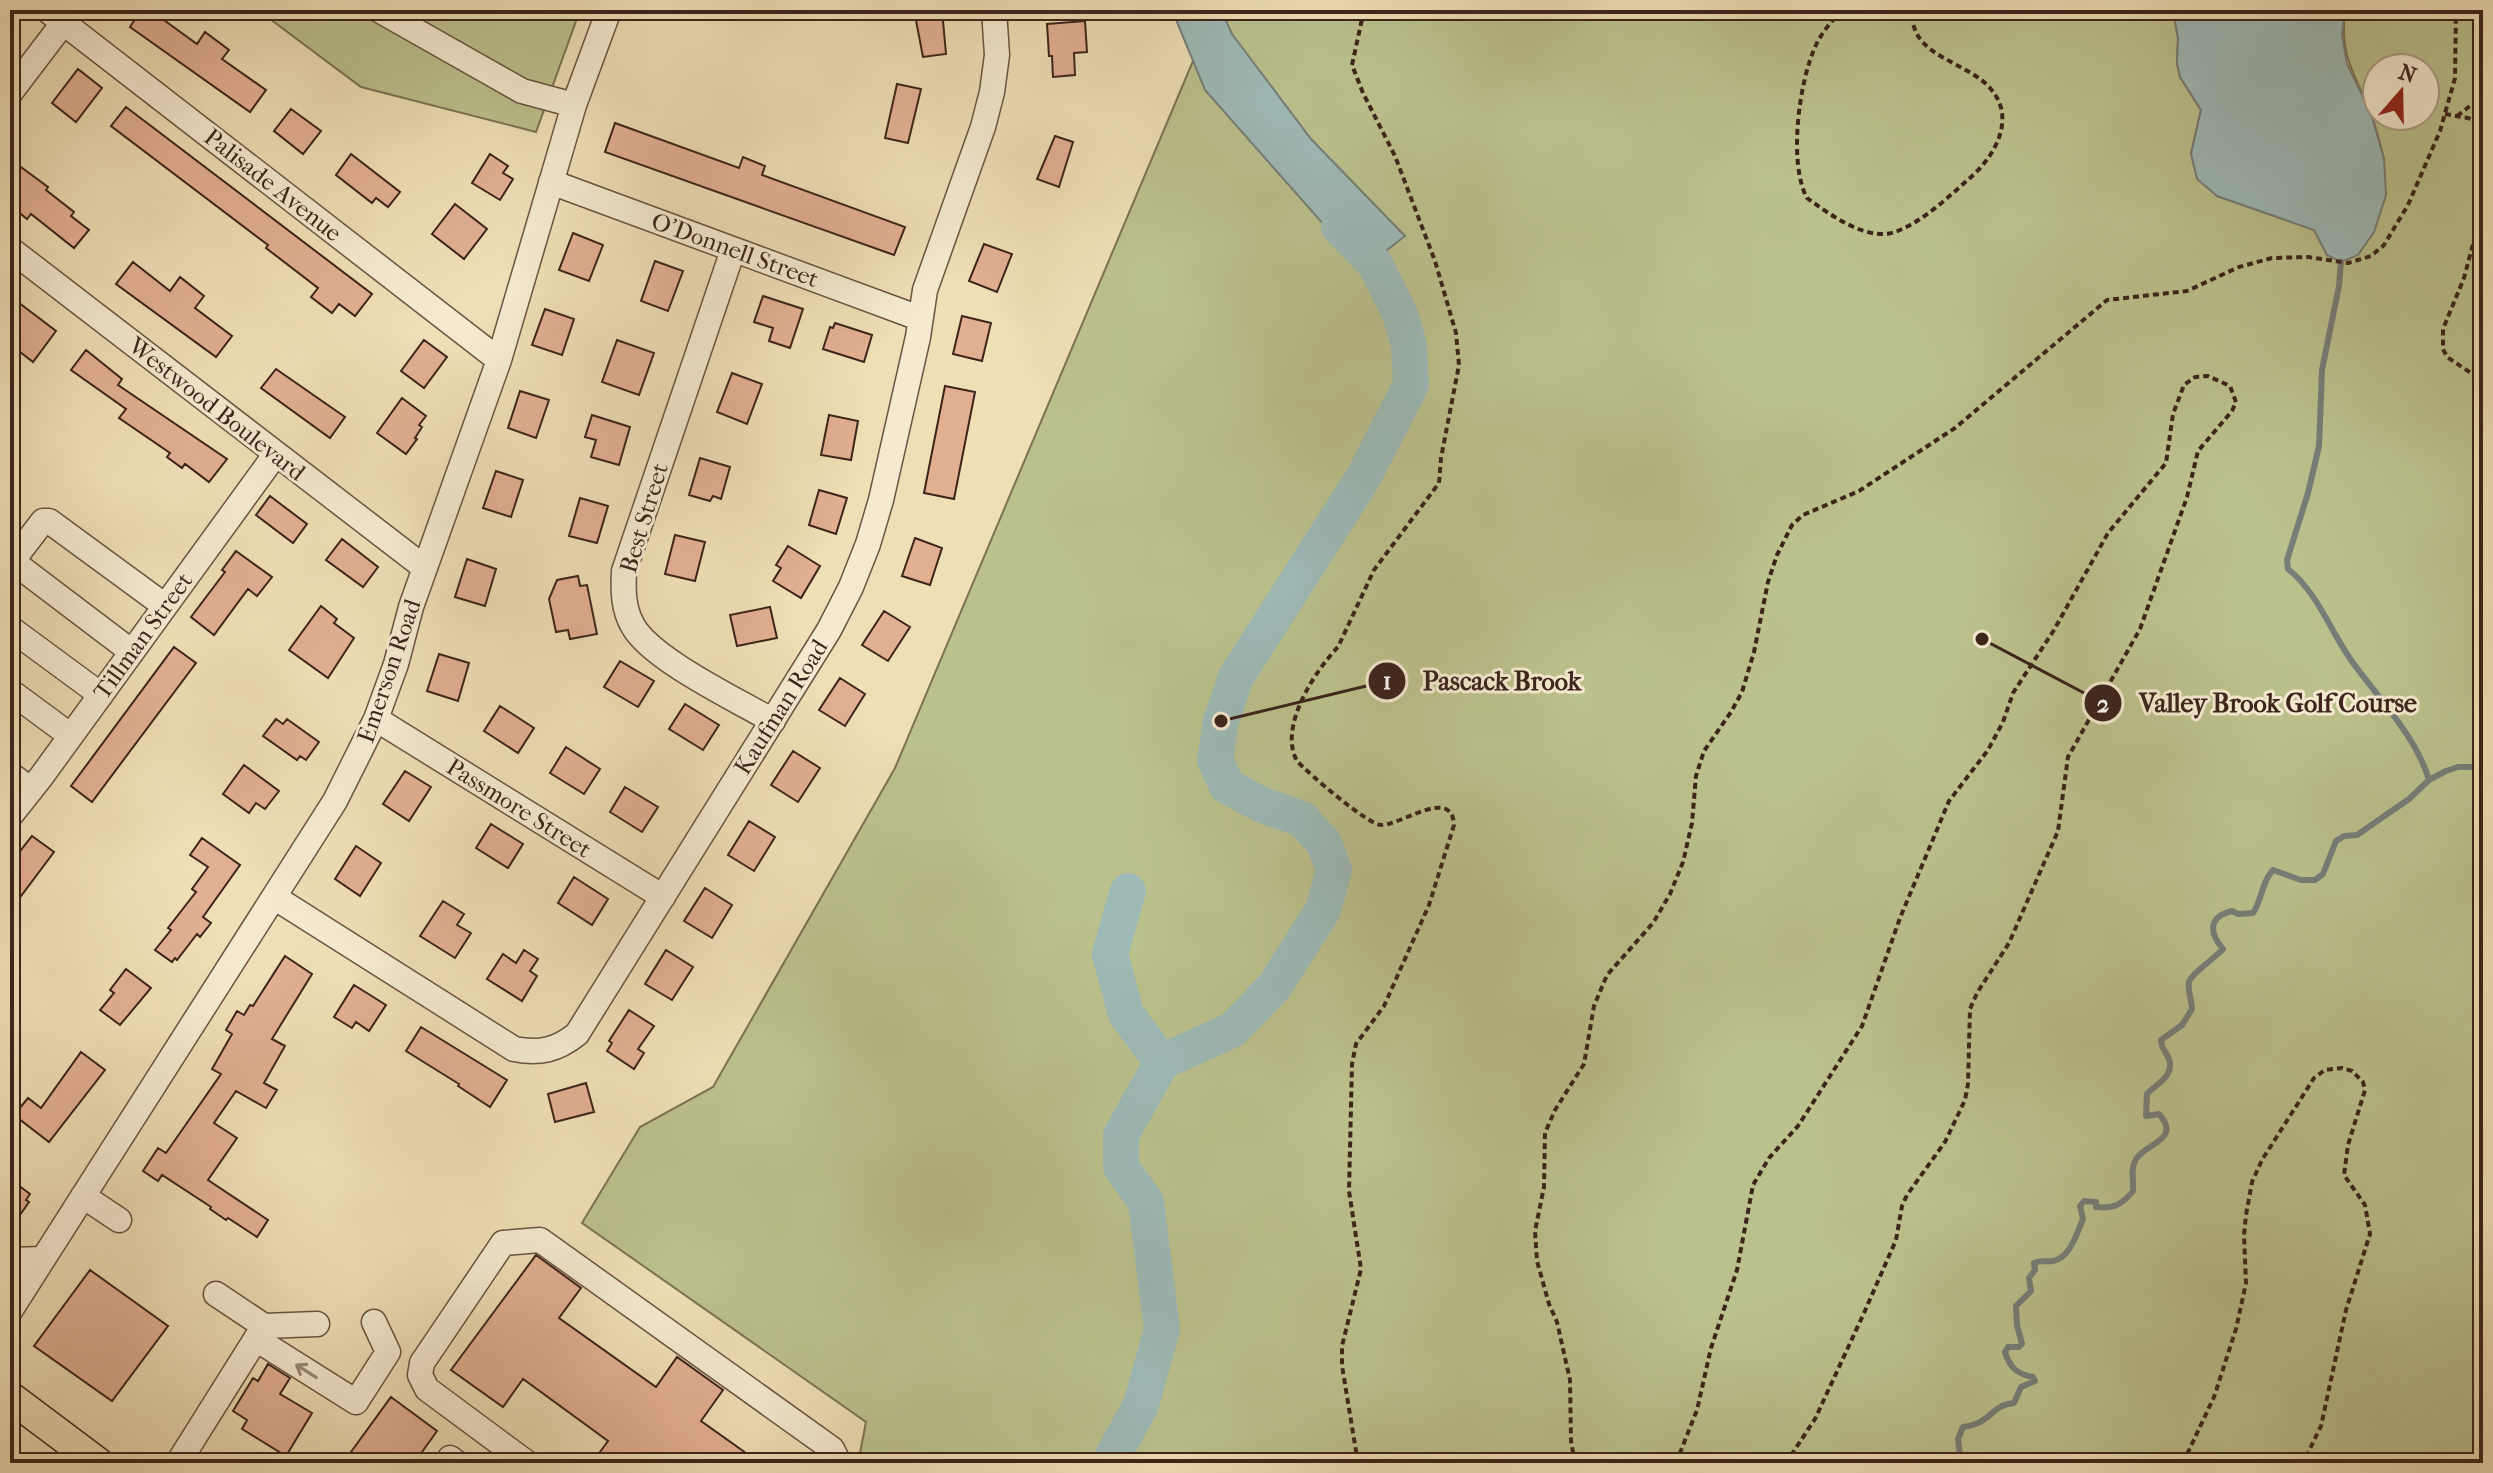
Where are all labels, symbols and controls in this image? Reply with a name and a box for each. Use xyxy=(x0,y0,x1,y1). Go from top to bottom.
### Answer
north arrow xyxy=(2361,52,2441,132)
text: N xyxy=(2395,59,2420,89)
street label: Palisade Avenue xyxy=(199,123,347,247)
street label: O'Donnell Street xyxy=(648,207,823,293)
street label: Westwood Boulevard xyxy=(122,331,312,487)
street label: Best Street xyxy=(614,459,674,576)
street label: Tillman Street xyxy=(88,567,199,705)
street label: Emerson Road xyxy=(351,595,427,746)
street label: Kaufman Road xyxy=(728,634,834,780)
callout: Pascack Brook xyxy=(1367,656,1597,706)
text: Pascack Brook xyxy=(1423,666,1583,697)
text: 1 xyxy=(1383,667,1391,695)
callout: Valley Brook Golf Course xyxy=(2083,678,2433,728)
text: Valley Brook Golf Course xyxy=(2138,688,2417,719)
text: 2 xyxy=(2097,690,2109,718)
street label: Passmore Street xyxy=(441,752,597,864)
one-way arrow xyxy=(295,1362,318,1378)

